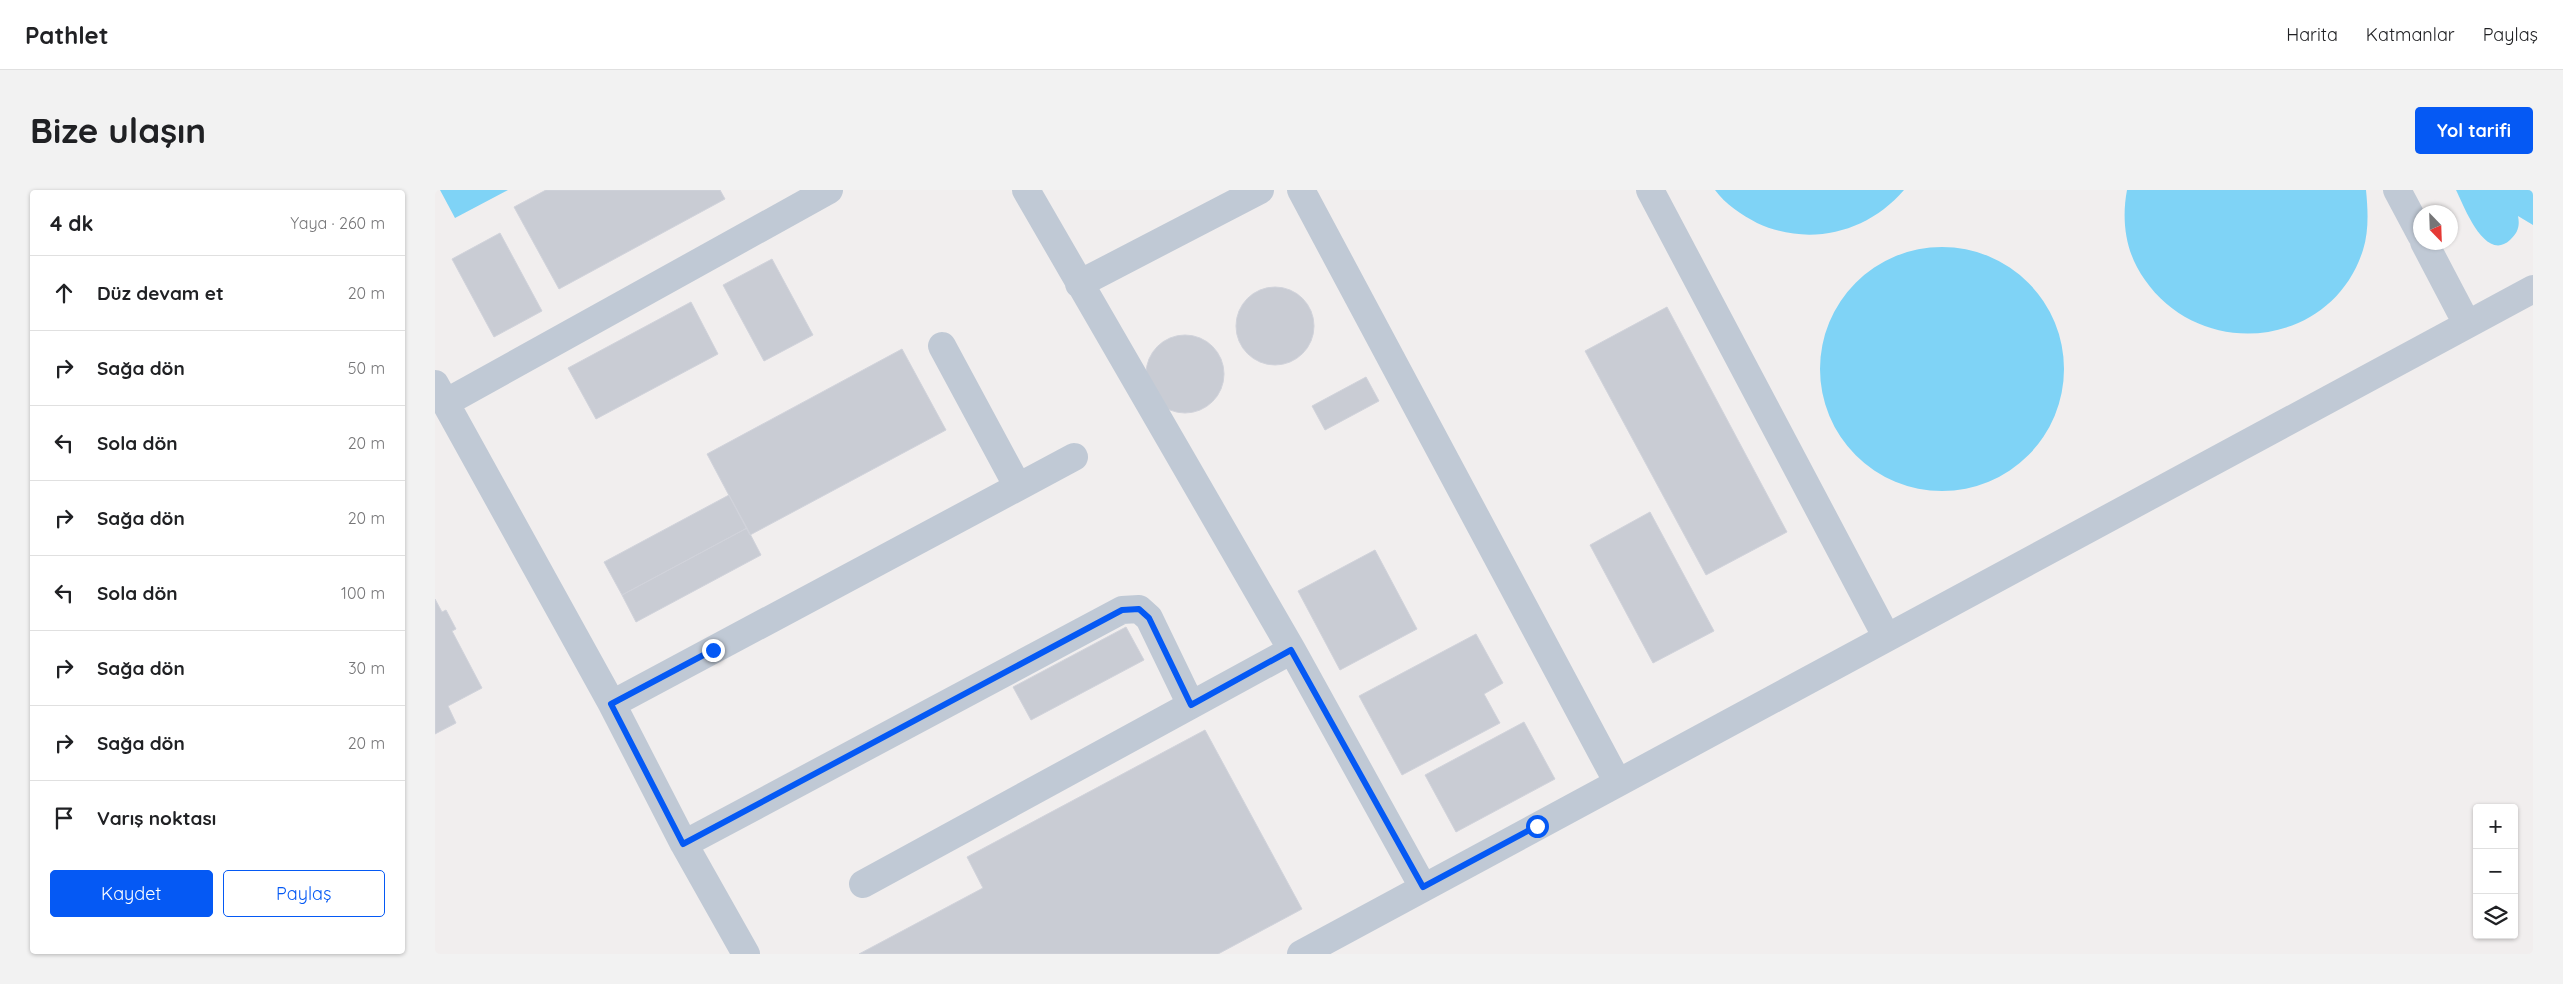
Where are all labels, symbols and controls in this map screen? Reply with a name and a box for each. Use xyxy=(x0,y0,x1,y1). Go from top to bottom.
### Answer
text: Pathlet xyxy=(25,20,109,50)
text: Harita xyxy=(2286,23,2338,46)
text: Katmanlar xyxy=(2366,23,2455,46)
text: Paylaş xyxy=(2483,23,2538,46)
button: Yol tarifi xyxy=(2415,107,2533,154)
text: Bize ulaşın xyxy=(30,108,206,152)
north arrow xyxy=(2413,205,2458,250)
text: 4 dk xyxy=(50,210,93,236)
text: Yaya · 260 m xyxy=(290,213,385,233)
icon: ahead xyxy=(50,279,78,307)
text: Düz devam et xyxy=(97,281,224,305)
text: 20 m xyxy=(348,283,385,303)
icon: right xyxy=(50,354,78,382)
text: Sağa dön xyxy=(97,356,185,380)
text: 50 m xyxy=(348,358,385,378)
icon: left xyxy=(50,429,78,457)
text: Sola dön xyxy=(97,431,178,455)
text: 20 m xyxy=(348,433,385,453)
icon: right xyxy=(50,504,78,532)
text: Sağa dön xyxy=(97,506,185,530)
text: 20 m xyxy=(348,508,385,528)
icon: left xyxy=(50,579,78,607)
text: Sola dön xyxy=(97,581,178,605)
text: 100 m xyxy=(341,583,385,603)
route end xyxy=(702,639,725,662)
icon: right xyxy=(50,654,78,682)
text: Sağa dön xyxy=(97,656,185,680)
text: 30 m xyxy=(348,658,385,678)
icon: right xyxy=(50,729,78,757)
text: Sağa dön xyxy=(97,731,185,755)
text: 20 m xyxy=(348,733,385,753)
icon: arrive xyxy=(50,804,78,832)
map controls xyxy=(2473,804,2518,939)
button: + xyxy=(2473,804,2518,849)
text: Varış noktası xyxy=(97,806,216,830)
route start xyxy=(1526,815,1549,838)
button: − xyxy=(2473,849,2518,894)
button: Kaydet xyxy=(50,870,213,917)
button: Paylaş xyxy=(223,870,385,917)
button: layers xyxy=(2473,894,2518,939)

